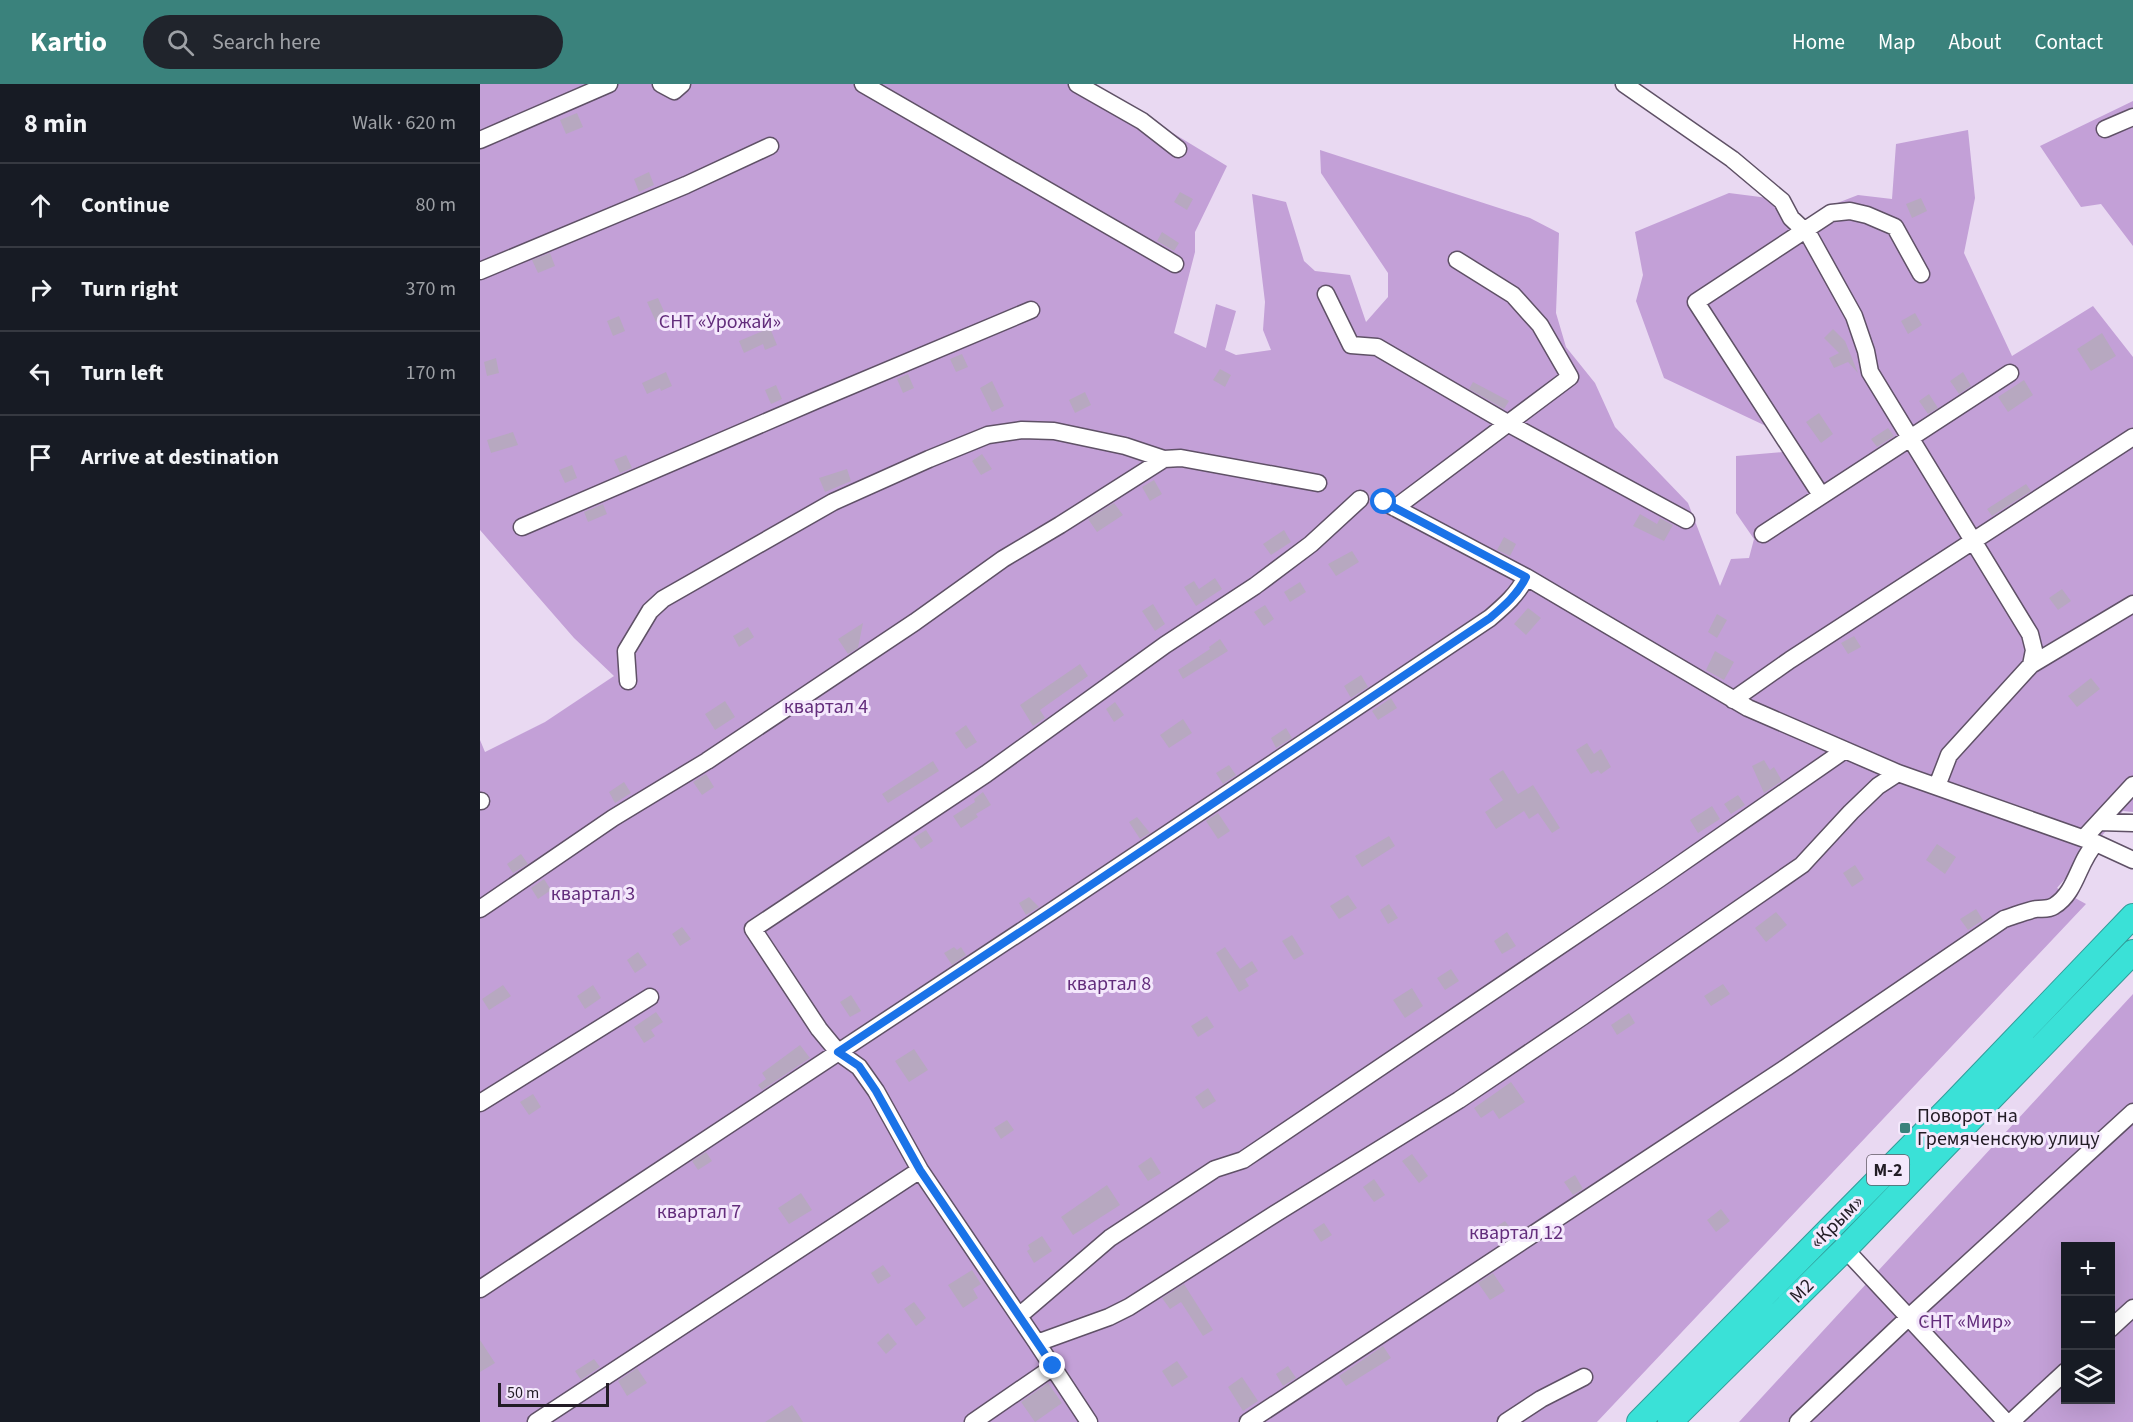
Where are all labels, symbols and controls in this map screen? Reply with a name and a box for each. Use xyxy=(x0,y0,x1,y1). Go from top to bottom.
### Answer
search box xyxy=(143,15,563,69)
text: Kartio xyxy=(30,22,107,62)
icon: search xyxy=(164,26,197,59)
text: Search here xyxy=(212,26,321,58)
text: Home xyxy=(1792,27,1845,57)
text: Map xyxy=(1878,27,1916,57)
text: About xyxy=(1949,27,2001,57)
text: Contact xyxy=(2034,27,2103,57)
text: 8 min xyxy=(24,105,87,142)
text: Walk · 620 m xyxy=(352,109,456,137)
icon: ahead xyxy=(24,189,57,222)
text: Continue xyxy=(81,189,170,221)
text: 80 m xyxy=(416,191,456,219)
icon: right xyxy=(24,273,57,306)
text: Turn right xyxy=(81,273,178,305)
text: 370 m xyxy=(406,275,456,303)
park label: СНТ «Урожай» xyxy=(659,308,781,336)
icon: left xyxy=(24,357,57,390)
text: Turn left xyxy=(81,357,163,389)
text: 170 m xyxy=(406,359,456,387)
icon: arrive xyxy=(24,441,57,474)
text: Arrive at destination xyxy=(81,441,279,473)
route start xyxy=(1370,488,1396,514)
park label: квартал 4 xyxy=(784,693,868,721)
park label: квартал 3 xyxy=(551,880,635,908)
park label: квартал 8 xyxy=(1067,970,1151,998)
place label: Поворот на Гремяченскую улицу xyxy=(1917,1102,2100,1153)
marker: Поворот на Гремяченскую улицу xyxy=(1898,1121,1912,1135)
road number: М-2 xyxy=(1867,1155,1909,1185)
street label: «Крым» xyxy=(1804,1189,1870,1255)
park label: квартал 7 xyxy=(657,1198,741,1226)
park label: квартал 12 xyxy=(1469,1219,1563,1247)
map controls xyxy=(2061,1242,2115,1404)
button: + xyxy=(2061,1242,2115,1296)
street label: М2 xyxy=(1783,1272,1821,1310)
button: − xyxy=(2061,1296,2115,1350)
park label: СНТ «Мир» xyxy=(1918,1308,2012,1336)
button: layers xyxy=(2061,1350,2115,1404)
route end xyxy=(1039,1352,1065,1378)
scale bar xyxy=(498,1380,609,1408)
text: 50 m xyxy=(507,1382,539,1404)

